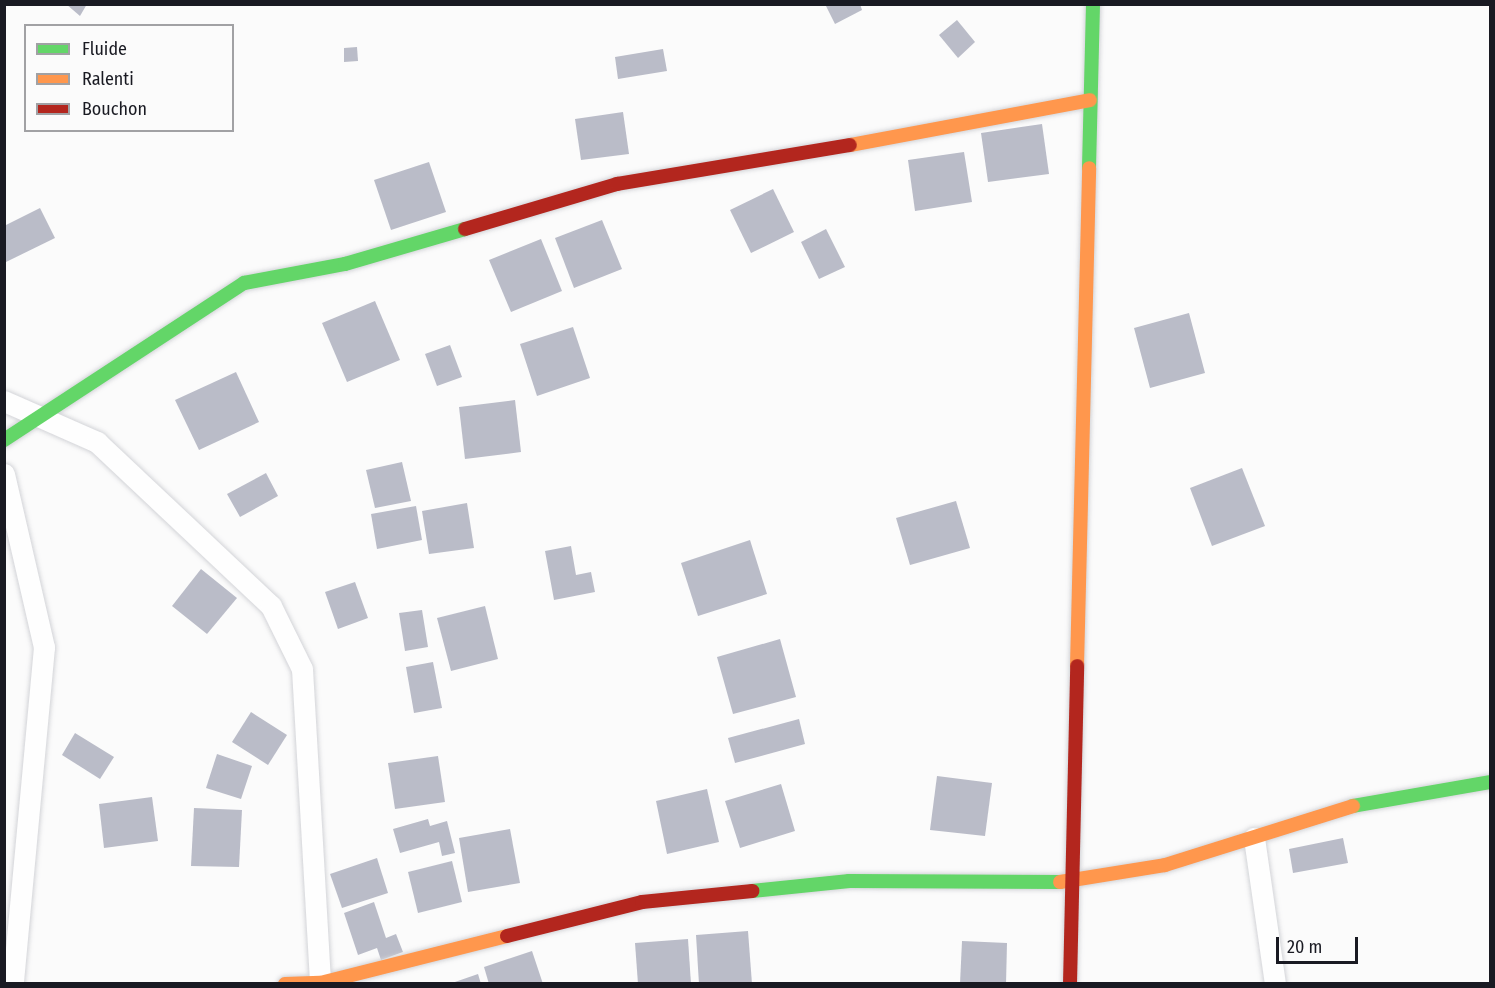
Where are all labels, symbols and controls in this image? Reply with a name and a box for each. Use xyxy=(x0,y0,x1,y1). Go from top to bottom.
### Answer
legend xyxy=(24,24,234,132)
text: Fluide xyxy=(82,38,127,60)
text: Ralenti xyxy=(82,68,134,90)
text: Bouchon xyxy=(82,98,147,120)
scale bar xyxy=(1279,925,1362,963)
text: 20 m xyxy=(1287,936,1322,958)

